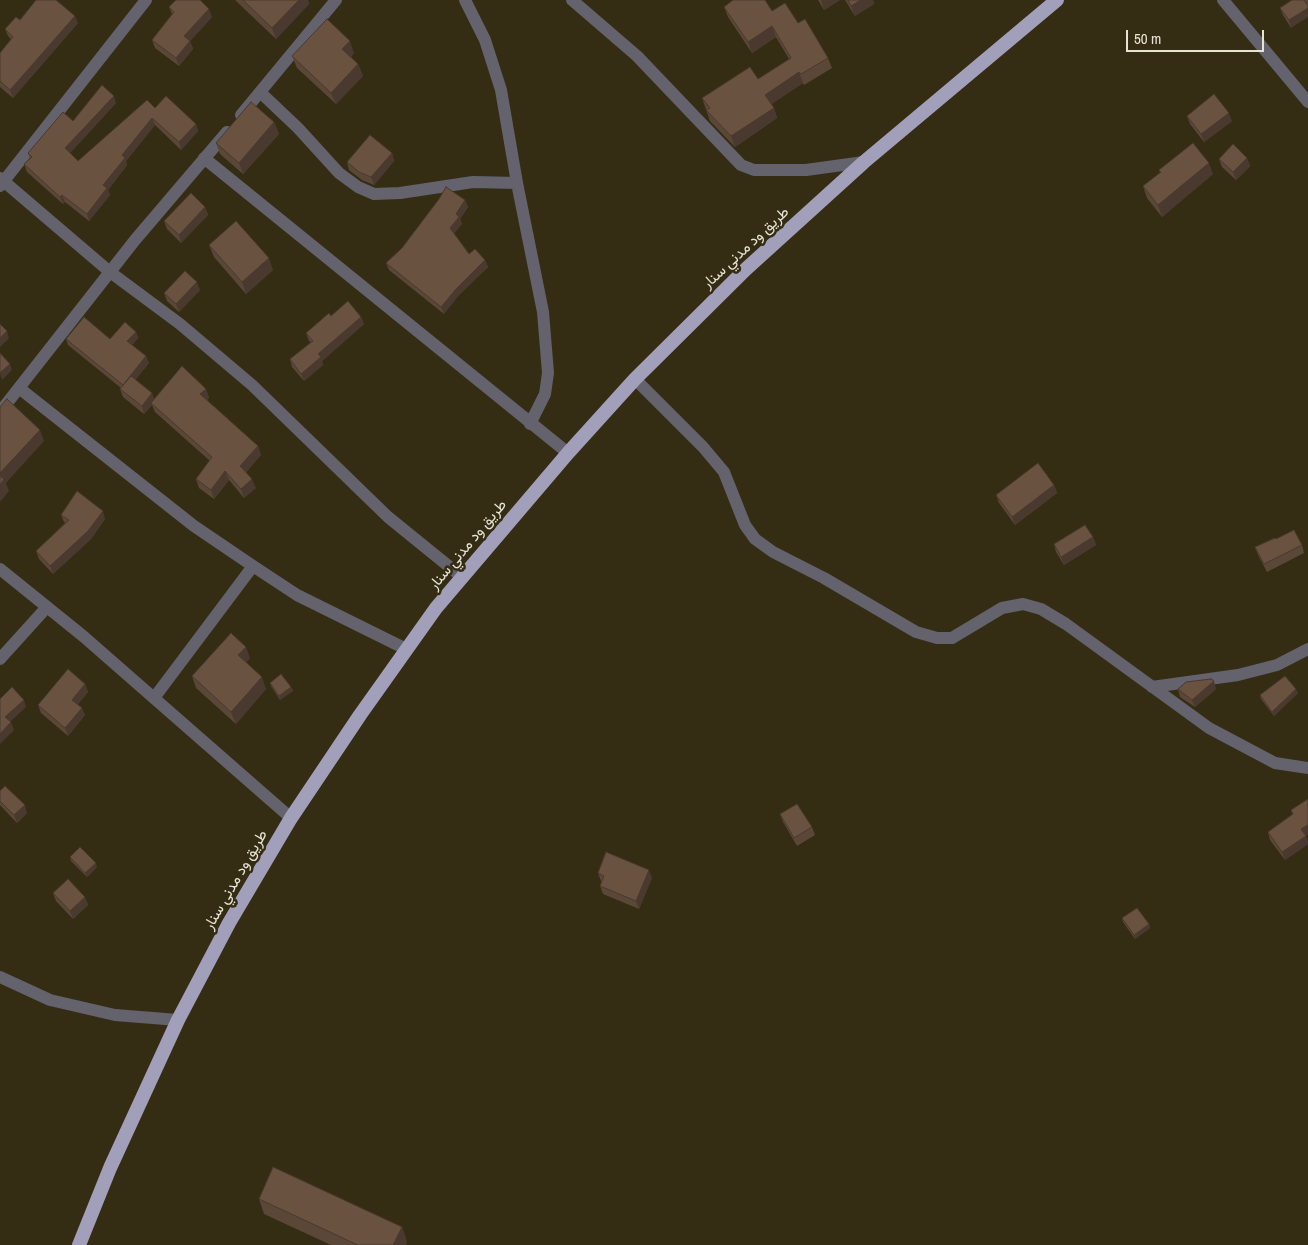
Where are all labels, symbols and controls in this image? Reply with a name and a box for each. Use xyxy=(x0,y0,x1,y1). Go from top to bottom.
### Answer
scale bar xyxy=(1128,20,1266,52)
text: 50 m xyxy=(1134,28,1161,49)
street label: طريق ود مدني سنار xyxy=(699,203,793,293)
street label: طريق ود مدني سنار xyxy=(425,496,511,594)
street label: طريق ود مدني سنار xyxy=(200,827,272,933)

